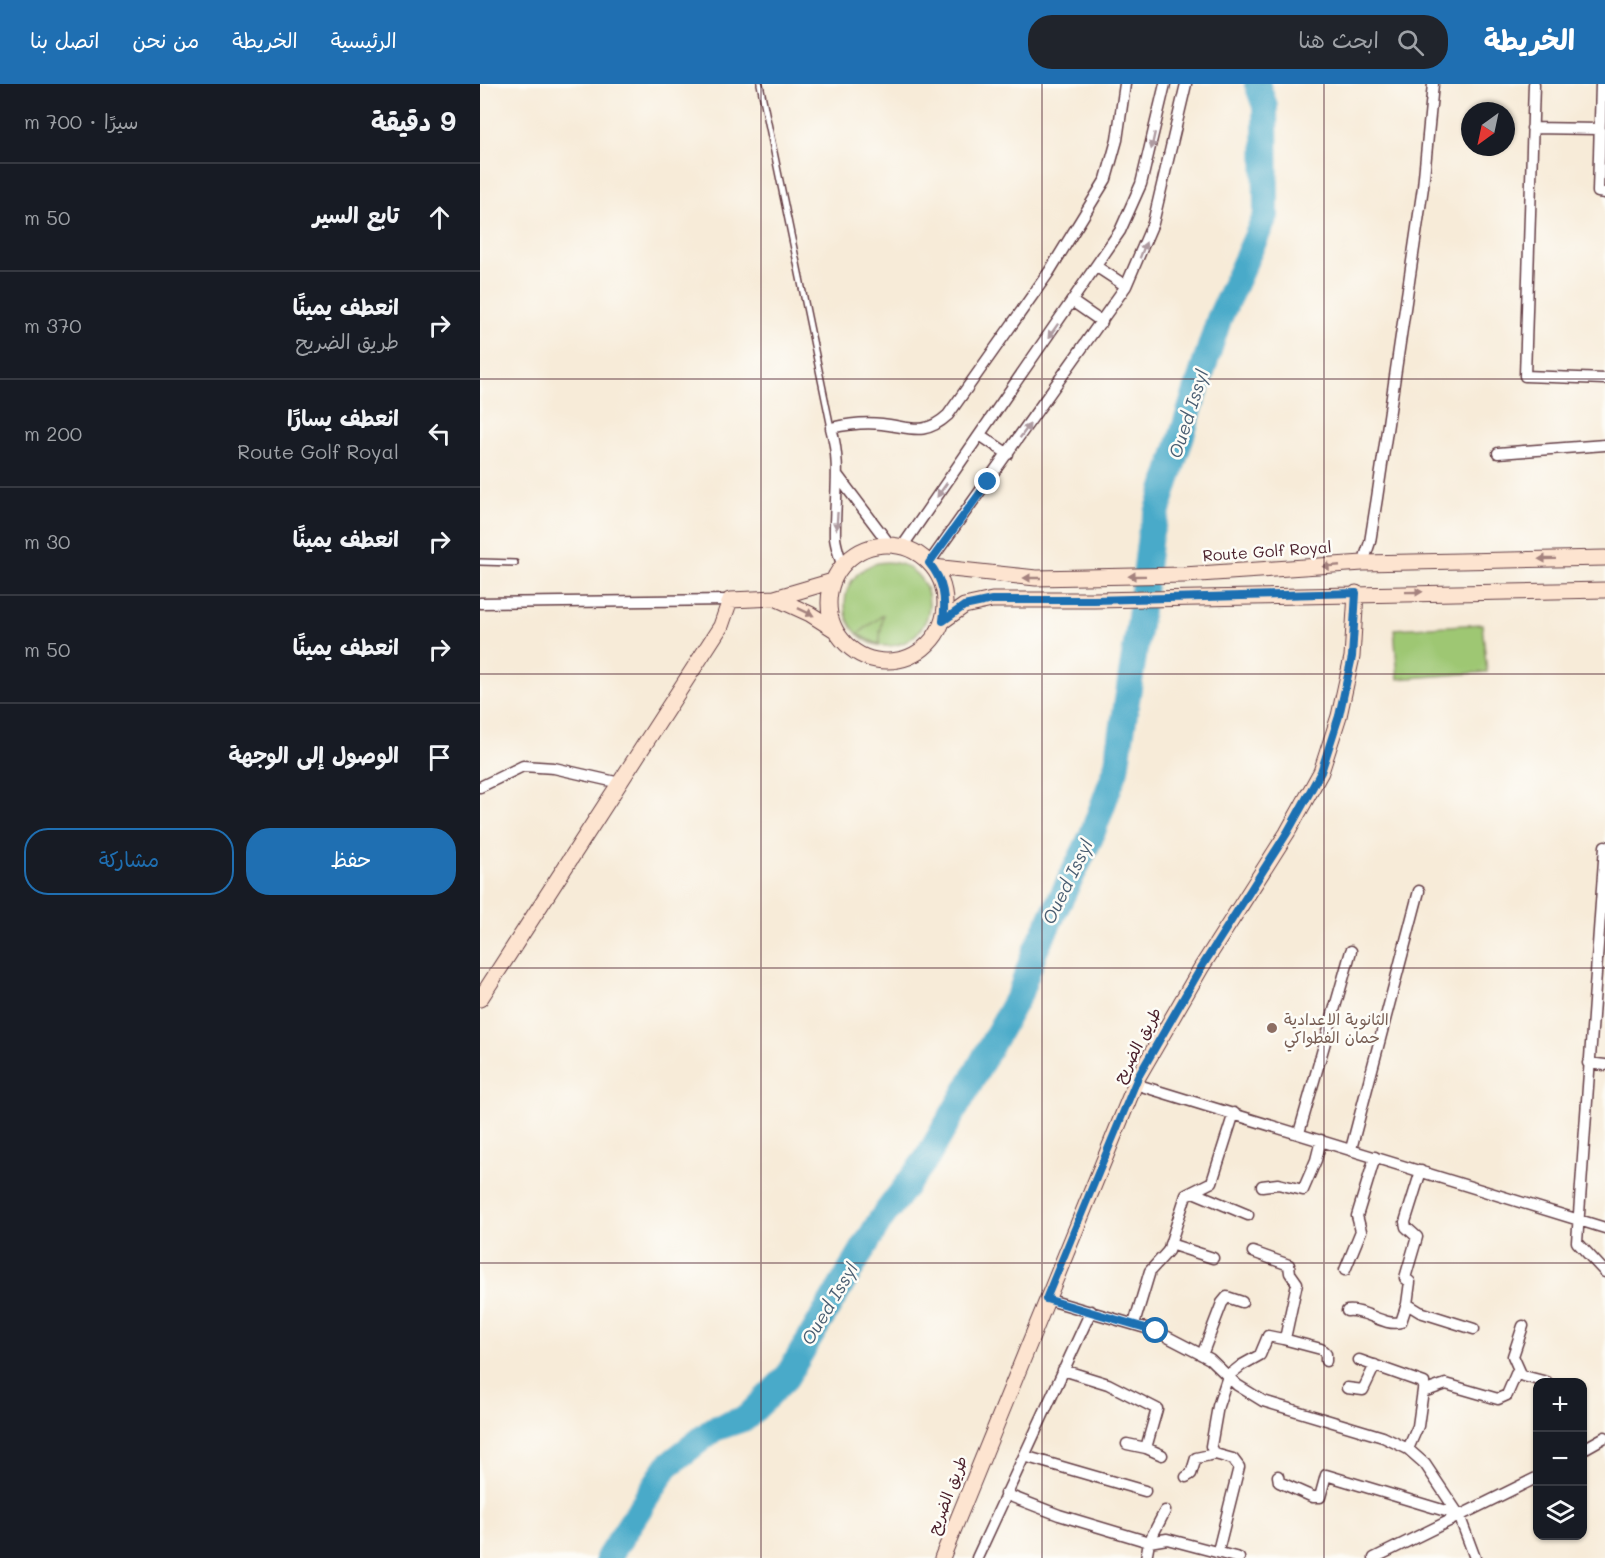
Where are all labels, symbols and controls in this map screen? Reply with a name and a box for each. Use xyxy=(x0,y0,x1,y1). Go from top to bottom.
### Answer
search box xyxy=(1028,15,1448,69)
text: الخريطة xyxy=(1484,21,1575,57)
text: ابحث هنا xyxy=(1298,25,1379,54)
text: اتصل بنا xyxy=(30,26,100,53)
text: من نحن xyxy=(133,26,199,53)
text: الخريطة xyxy=(232,26,298,53)
text: الرئيسية xyxy=(331,26,397,53)
icon: search xyxy=(1394,26,1427,59)
north arrow xyxy=(1461,102,1515,156)
text: 9 دقيقة xyxy=(371,104,456,138)
text: سيرًا · 700 m xyxy=(24,108,139,134)
one-way arrow xyxy=(1148,132,1157,151)
text: تابع السير xyxy=(313,200,399,229)
icon: ahead xyxy=(423,201,456,234)
text: 50 m xyxy=(24,204,70,230)
one-way arrow xyxy=(1138,241,1148,259)
text: انعطف يمينًا xyxy=(293,292,399,321)
icon: right xyxy=(423,309,456,342)
text: 370 m xyxy=(24,312,82,338)
one-way arrow xyxy=(1047,322,1059,338)
text: طريق الضريح xyxy=(296,328,399,354)
water label: Oued Issyl xyxy=(1162,366,1214,461)
text: انعطف يسارًا xyxy=(287,403,399,432)
icon: left xyxy=(423,417,456,450)
text: 200 m xyxy=(24,420,82,446)
one-way arrow xyxy=(1018,423,1030,438)
text: Route Golf Royal xyxy=(237,438,399,464)
route end xyxy=(974,468,1000,494)
one-way arrow xyxy=(936,483,948,498)
one-way arrow xyxy=(832,512,841,531)
text: انعطف يمينًا xyxy=(293,524,399,553)
icon: right xyxy=(423,525,456,558)
text: 30 m xyxy=(24,528,70,554)
street label: Route Golf Royal xyxy=(1202,536,1332,565)
one-way arrow xyxy=(1537,554,1556,564)
one-way arrow xyxy=(1321,561,1340,571)
one-way arrow xyxy=(1128,571,1147,580)
one-way arrow xyxy=(1023,573,1042,582)
one-way arrow xyxy=(1405,588,1424,597)
one-way arrow xyxy=(797,608,814,617)
text: انعطف يمينًا xyxy=(293,632,399,661)
icon: right xyxy=(423,633,456,666)
text: 50 m xyxy=(24,636,70,662)
text: الوصول إلى الوجهة xyxy=(228,740,399,769)
icon: arrive xyxy=(423,741,456,774)
button: مشاركة xyxy=(24,828,234,895)
button: حفظ xyxy=(246,828,456,895)
water label: Oued Issyl xyxy=(1036,835,1098,928)
street label: طريق الضريح xyxy=(1108,1003,1166,1087)
place label: الثانوية الاعدادية حمان الفطواكي xyxy=(1284,1008,1389,1052)
marker: الثانوية الاعدادية حمان الفطواكي xyxy=(1265,1021,1279,1035)
water label: Oued Issyl xyxy=(795,1258,863,1349)
route start xyxy=(1142,1317,1168,1343)
map controls xyxy=(1533,1378,1587,1540)
button: + xyxy=(1533,1378,1587,1432)
button: − xyxy=(1533,1432,1587,1486)
street label: طريق الضريح xyxy=(922,1452,972,1538)
button: layers xyxy=(1533,1486,1587,1540)

